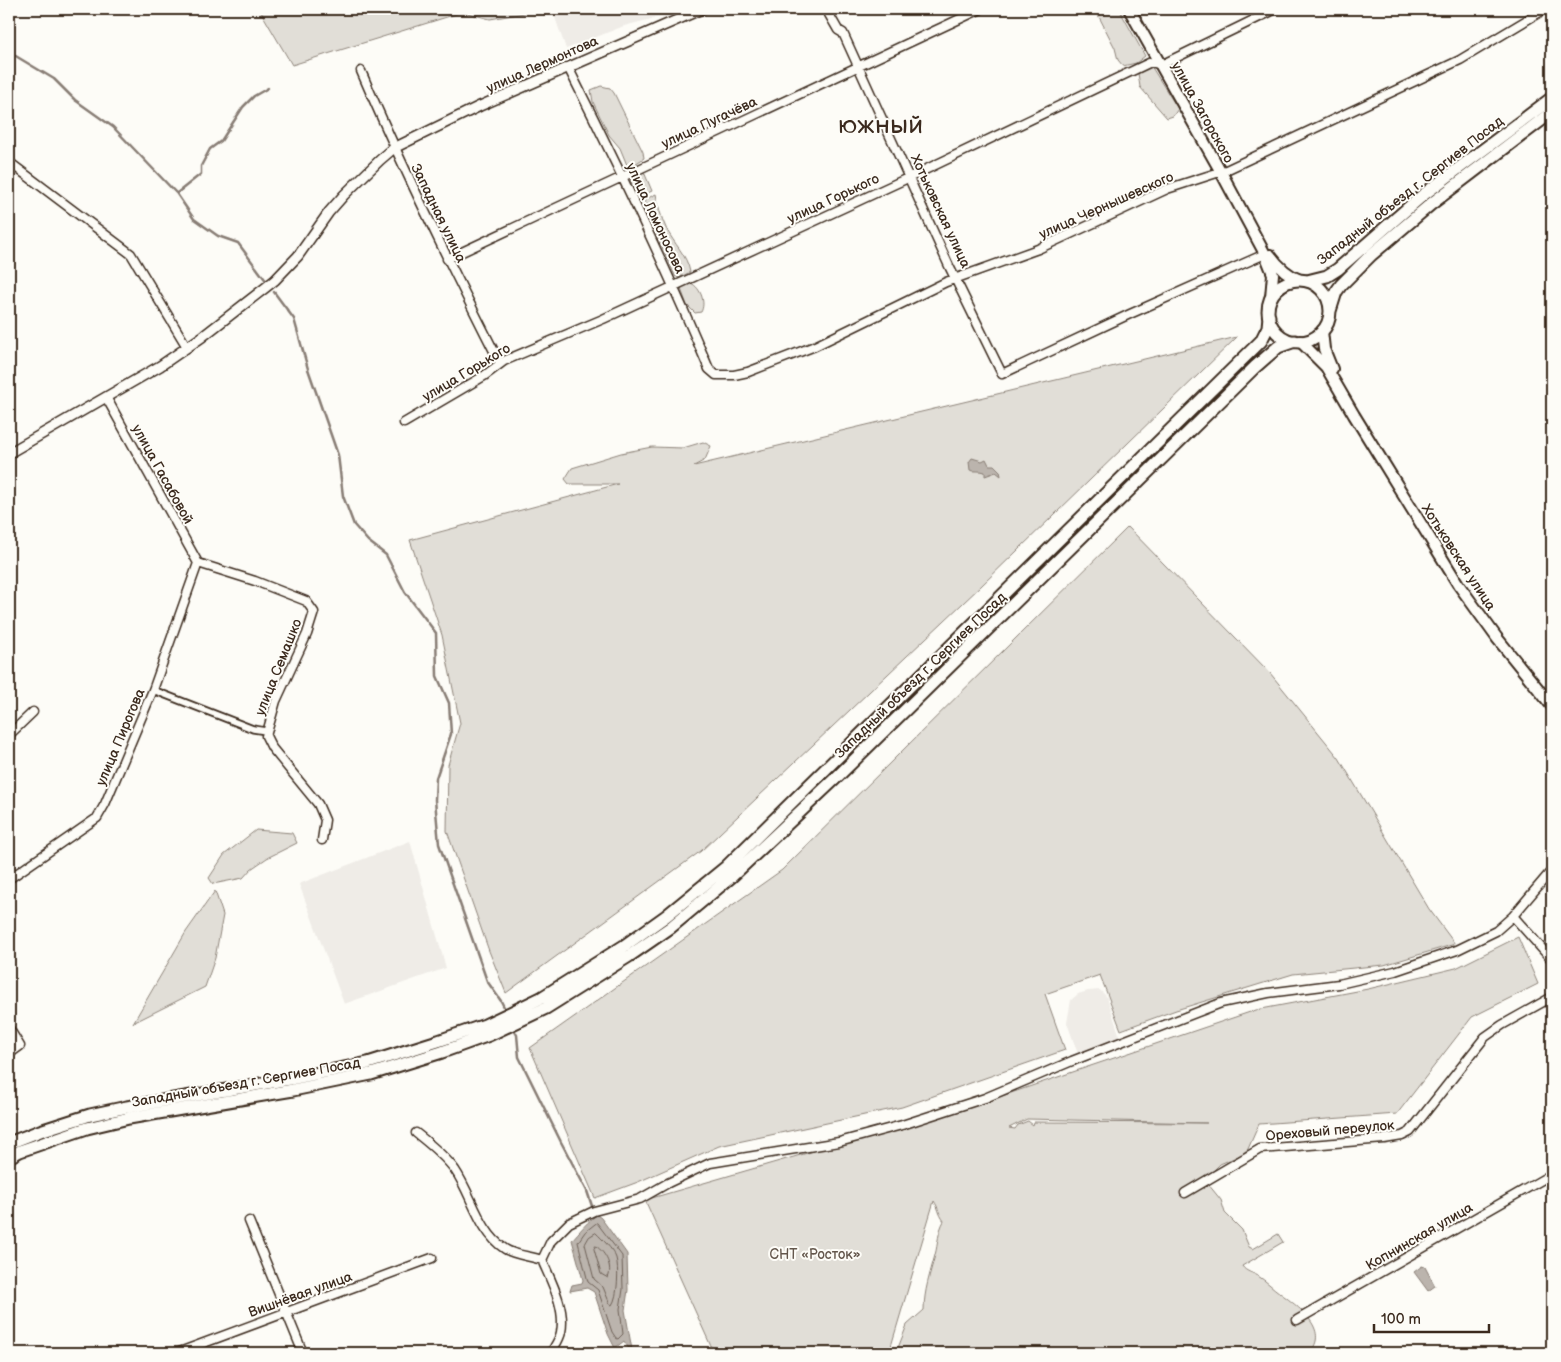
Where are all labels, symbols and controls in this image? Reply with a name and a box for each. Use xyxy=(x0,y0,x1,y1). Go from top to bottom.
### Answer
street label: улица Лермонтова xyxy=(484,32,601,97)
street label: улица Загорского xyxy=(1168,59,1237,166)
street label: улица Пугачёва xyxy=(659,93,760,152)
street label: Западный объезд г. Сергиев Посад xyxy=(1314,112,1507,268)
district label: ЮЖНЫЙ xyxy=(838,115,924,139)
street label: Хотьковская улица xyxy=(907,152,975,271)
street label: улица Ломоносова xyxy=(622,160,689,277)
street label: Западная улица xyxy=(407,161,470,266)
street label: улица Чернышевского xyxy=(1036,168,1176,243)
street label: улица Горького xyxy=(785,170,882,227)
street label: улица Горького xyxy=(419,340,513,405)
street label: улица Гасабовой xyxy=(128,421,197,527)
street label: Хотьковская улица xyxy=(1418,501,1500,614)
street label: Западный объезд г. Сергиев Посад xyxy=(831,588,1010,762)
street label: улица Семашко xyxy=(251,616,306,718)
street label: улица Пирогова xyxy=(92,685,149,788)
street label: Западный объезд г. Сергиев Посад xyxy=(131,1054,362,1111)
street label: Ореховый переулок xyxy=(1265,1116,1396,1145)
street label: Копнинская улица xyxy=(1363,1199,1476,1274)
park label: СНТ «Росток» xyxy=(770,1246,861,1263)
street label: Вишнёвая улица xyxy=(246,1268,355,1321)
scale bar xyxy=(1374,1302,1488,1334)
text: 100 m xyxy=(1381,1310,1421,1329)

